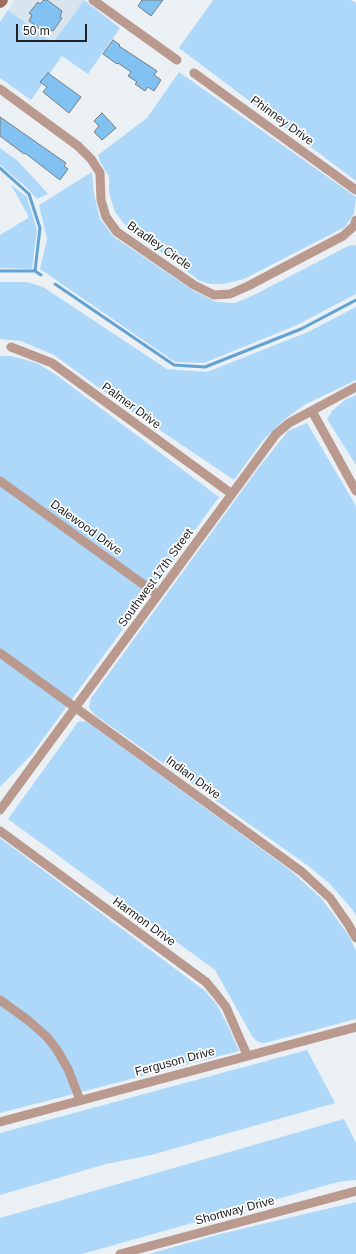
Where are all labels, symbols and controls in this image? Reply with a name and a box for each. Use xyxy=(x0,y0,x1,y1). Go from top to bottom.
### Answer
scale bar xyxy=(18,16,89,42)
text: 50 m xyxy=(23,24,50,38)
street label: Phinney Drive xyxy=(248,93,316,149)
street label: Bradley Circle xyxy=(124,219,194,273)
street label: Palmer Drive xyxy=(99,380,163,432)
street label: Dalewood Drive xyxy=(48,497,124,559)
street label: Southwest 17th Street xyxy=(115,526,197,630)
street label: Indian Drive xyxy=(163,753,223,803)
street label: Harmon Drive xyxy=(110,894,178,950)
street label: Ferguson Drive xyxy=(134,1044,216,1080)
street label: Shortway Drive xyxy=(194,1194,276,1228)

